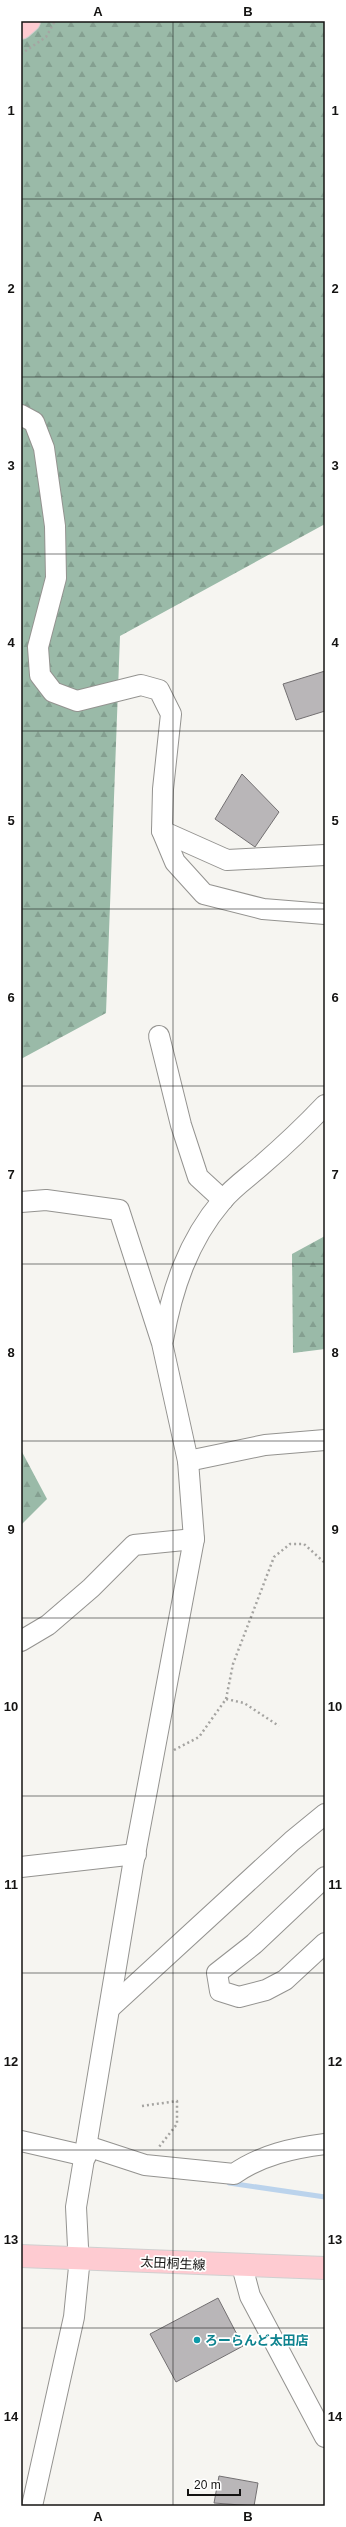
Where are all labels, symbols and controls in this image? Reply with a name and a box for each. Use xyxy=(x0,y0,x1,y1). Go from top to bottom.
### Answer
text: A xyxy=(93,4,103,19)
text: B xyxy=(243,4,253,19)
text: 1 xyxy=(7,103,15,118)
text: 1 xyxy=(331,103,339,118)
text: 2 xyxy=(7,281,15,296)
text: 2 xyxy=(331,281,339,296)
text: 3 xyxy=(7,458,15,473)
text: 3 xyxy=(331,458,339,473)
text: 4 xyxy=(7,635,15,650)
text: 4 xyxy=(331,635,339,650)
text: 5 xyxy=(7,813,15,828)
text: 5 xyxy=(331,813,339,828)
text: 6 xyxy=(7,990,15,1005)
text: 6 xyxy=(331,990,339,1005)
text: 7 xyxy=(7,1167,15,1182)
text: 7 xyxy=(331,1167,339,1182)
text: 8 xyxy=(7,1345,15,1360)
text: 8 xyxy=(331,1345,339,1360)
text: 9 xyxy=(7,1522,15,1537)
text: 9 xyxy=(331,1522,339,1537)
text: 10 xyxy=(4,1699,18,1714)
text: 10 xyxy=(328,1699,342,1714)
text: 11 xyxy=(4,1877,18,1892)
text: 11 xyxy=(328,1877,342,1892)
text: 12 xyxy=(4,2054,18,2069)
text: 12 xyxy=(328,2054,342,2069)
text: 13 xyxy=(4,2232,18,2247)
text: 13 xyxy=(328,2232,342,2247)
street label: 太田桐生線 xyxy=(140,2254,206,2273)
place label: ろーらんど太田店 xyxy=(205,2333,309,2348)
marker: ろーらんど太田店 xyxy=(192,2335,202,2345)
text: 14 xyxy=(4,2409,19,2424)
text: 14 xyxy=(328,2409,343,2424)
scale bar xyxy=(188,2471,240,2497)
text: 20 m xyxy=(194,2478,221,2492)
text: A xyxy=(93,2509,103,2524)
text: B xyxy=(243,2509,253,2524)

